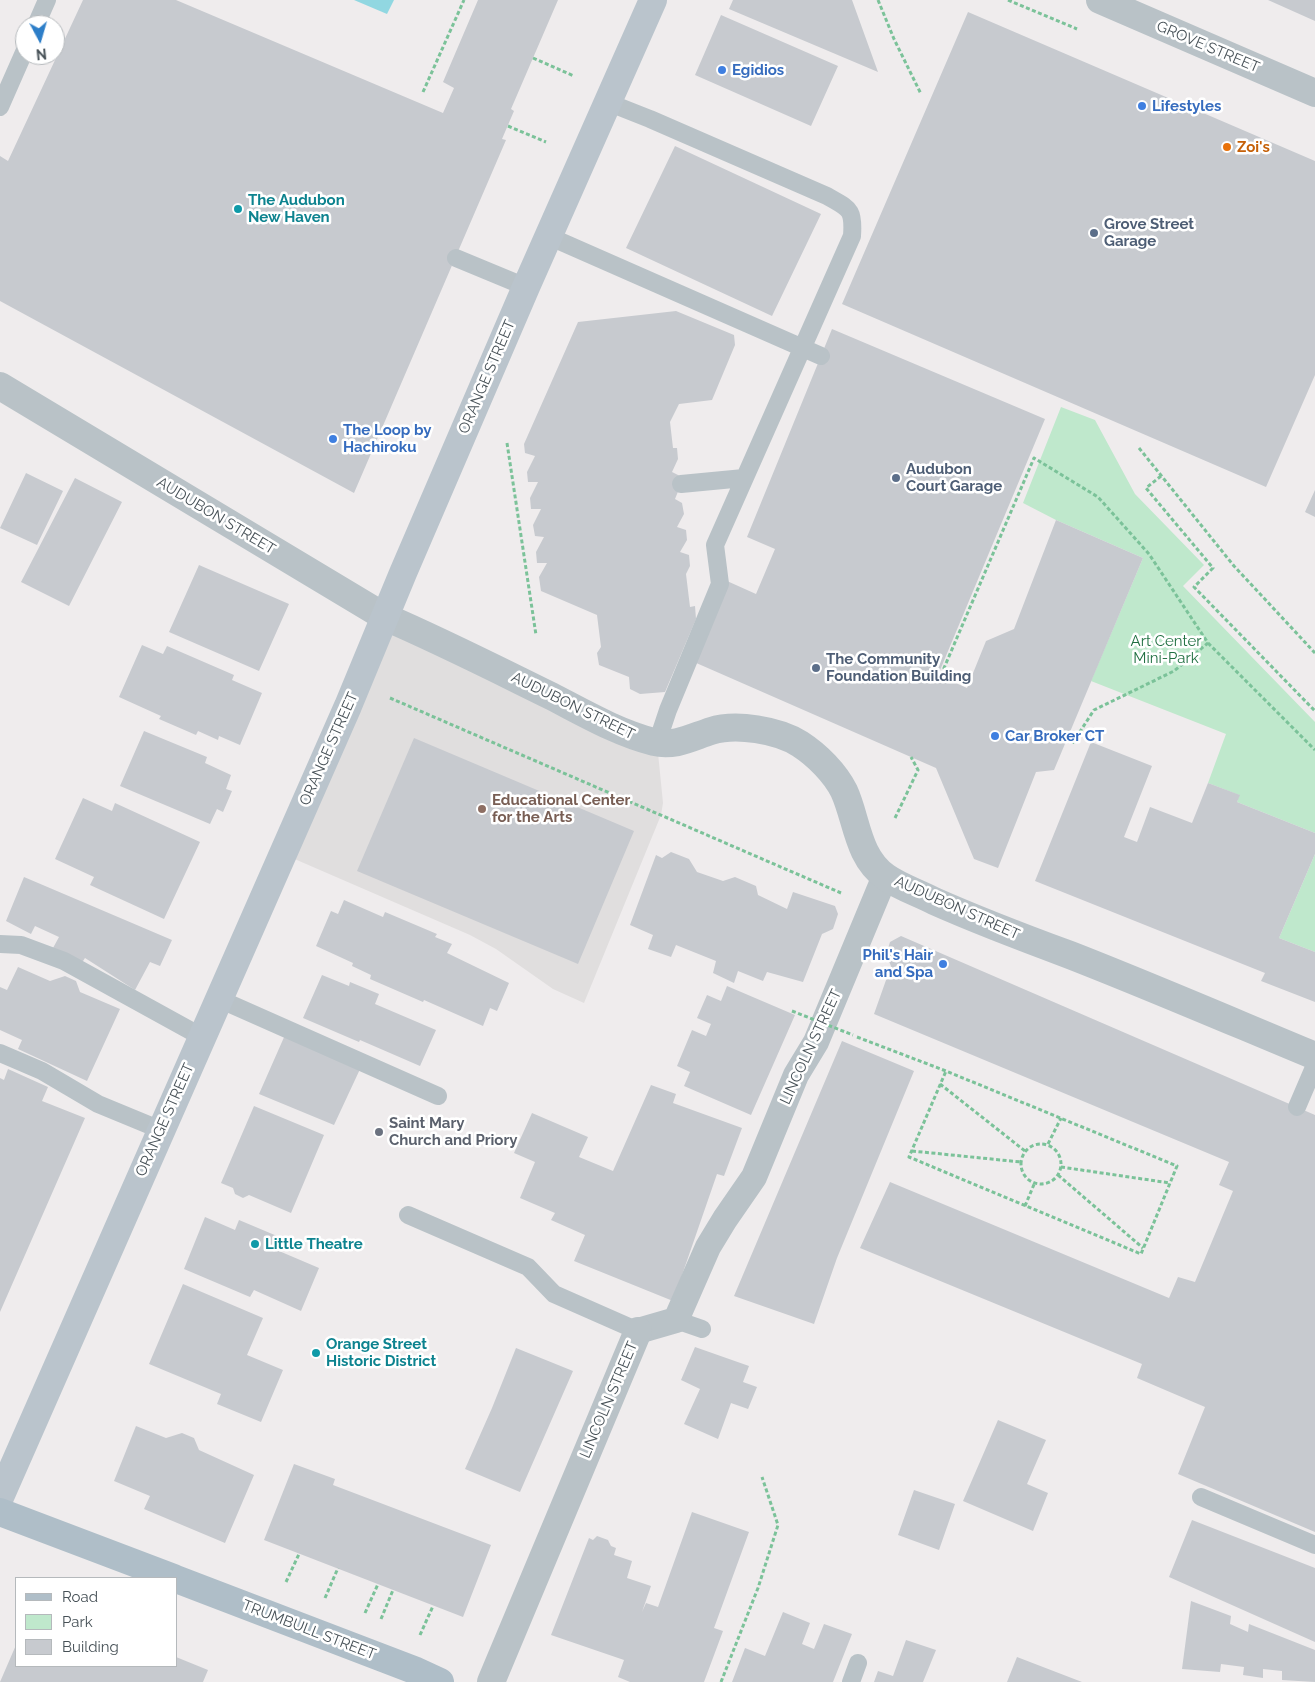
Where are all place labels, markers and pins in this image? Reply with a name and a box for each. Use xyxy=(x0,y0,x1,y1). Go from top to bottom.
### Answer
place label: Egidios xyxy=(732,61,784,79)
marker: Egidios xyxy=(716,64,728,76)
place label: Lifestyles xyxy=(1152,97,1222,115)
marker: Lifestyles xyxy=(1136,100,1148,112)
place label: Zoi's xyxy=(1237,138,1270,156)
marker: Zoi's xyxy=(1221,141,1233,153)
place label: The Audubon New Haven xyxy=(248,191,345,226)
marker: The Audubon New Haven xyxy=(232,203,244,215)
place label: Grove Street Garage xyxy=(1104,215,1194,250)
marker: Grove Street Garage xyxy=(1088,227,1100,239)
place label: The Loop by Hachiroku xyxy=(343,421,431,456)
marker: The Loop by Hachiroku xyxy=(327,433,339,445)
place label: Audubon Court Garage xyxy=(906,460,1002,495)
marker: Audubon Court Garage xyxy=(890,472,902,484)
place label: The Community Foundation Building xyxy=(826,650,971,685)
marker: The Community Foundation Building xyxy=(810,662,822,674)
place label: Car Broker CT xyxy=(1005,727,1104,745)
marker: Car Broker CT xyxy=(989,730,1001,742)
place label: Educational Center for the Arts xyxy=(492,791,630,826)
marker: Educational Center for the Arts xyxy=(476,803,488,815)
place label: Phil's Hair and Spa xyxy=(863,946,933,981)
marker: Phil's Hair and Spa xyxy=(937,958,949,970)
place label: Saint Mary Church and Priory xyxy=(389,1114,518,1149)
marker: Saint Mary Church and Priory xyxy=(373,1126,385,1138)
place label: Little Theatre xyxy=(265,1235,363,1253)
marker: Little Theatre xyxy=(249,1238,261,1250)
place label: Orange Street Historic District xyxy=(326,1335,436,1370)
marker: Orange Street Historic District xyxy=(310,1347,322,1359)

